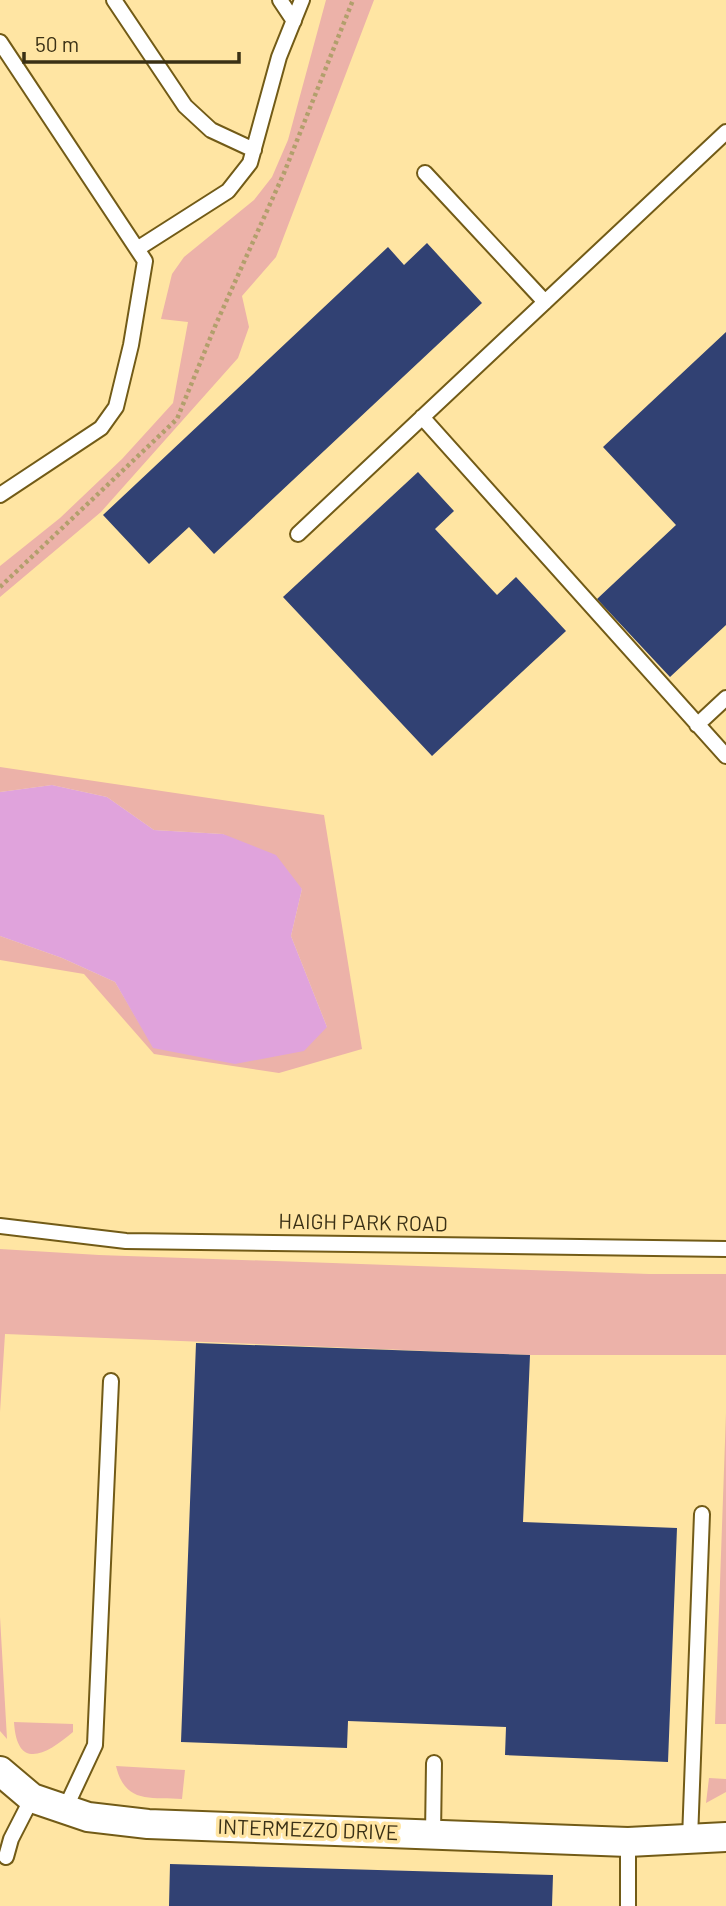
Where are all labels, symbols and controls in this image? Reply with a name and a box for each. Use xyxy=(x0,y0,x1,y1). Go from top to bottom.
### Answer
scale bar xyxy=(24,21,240,65)
text: 50 m xyxy=(35,31,79,56)
street label: HAIGH PARK ROAD xyxy=(278,1208,448,1235)
street label: INTERMEZZO DRIVE xyxy=(217,1813,399,1844)

